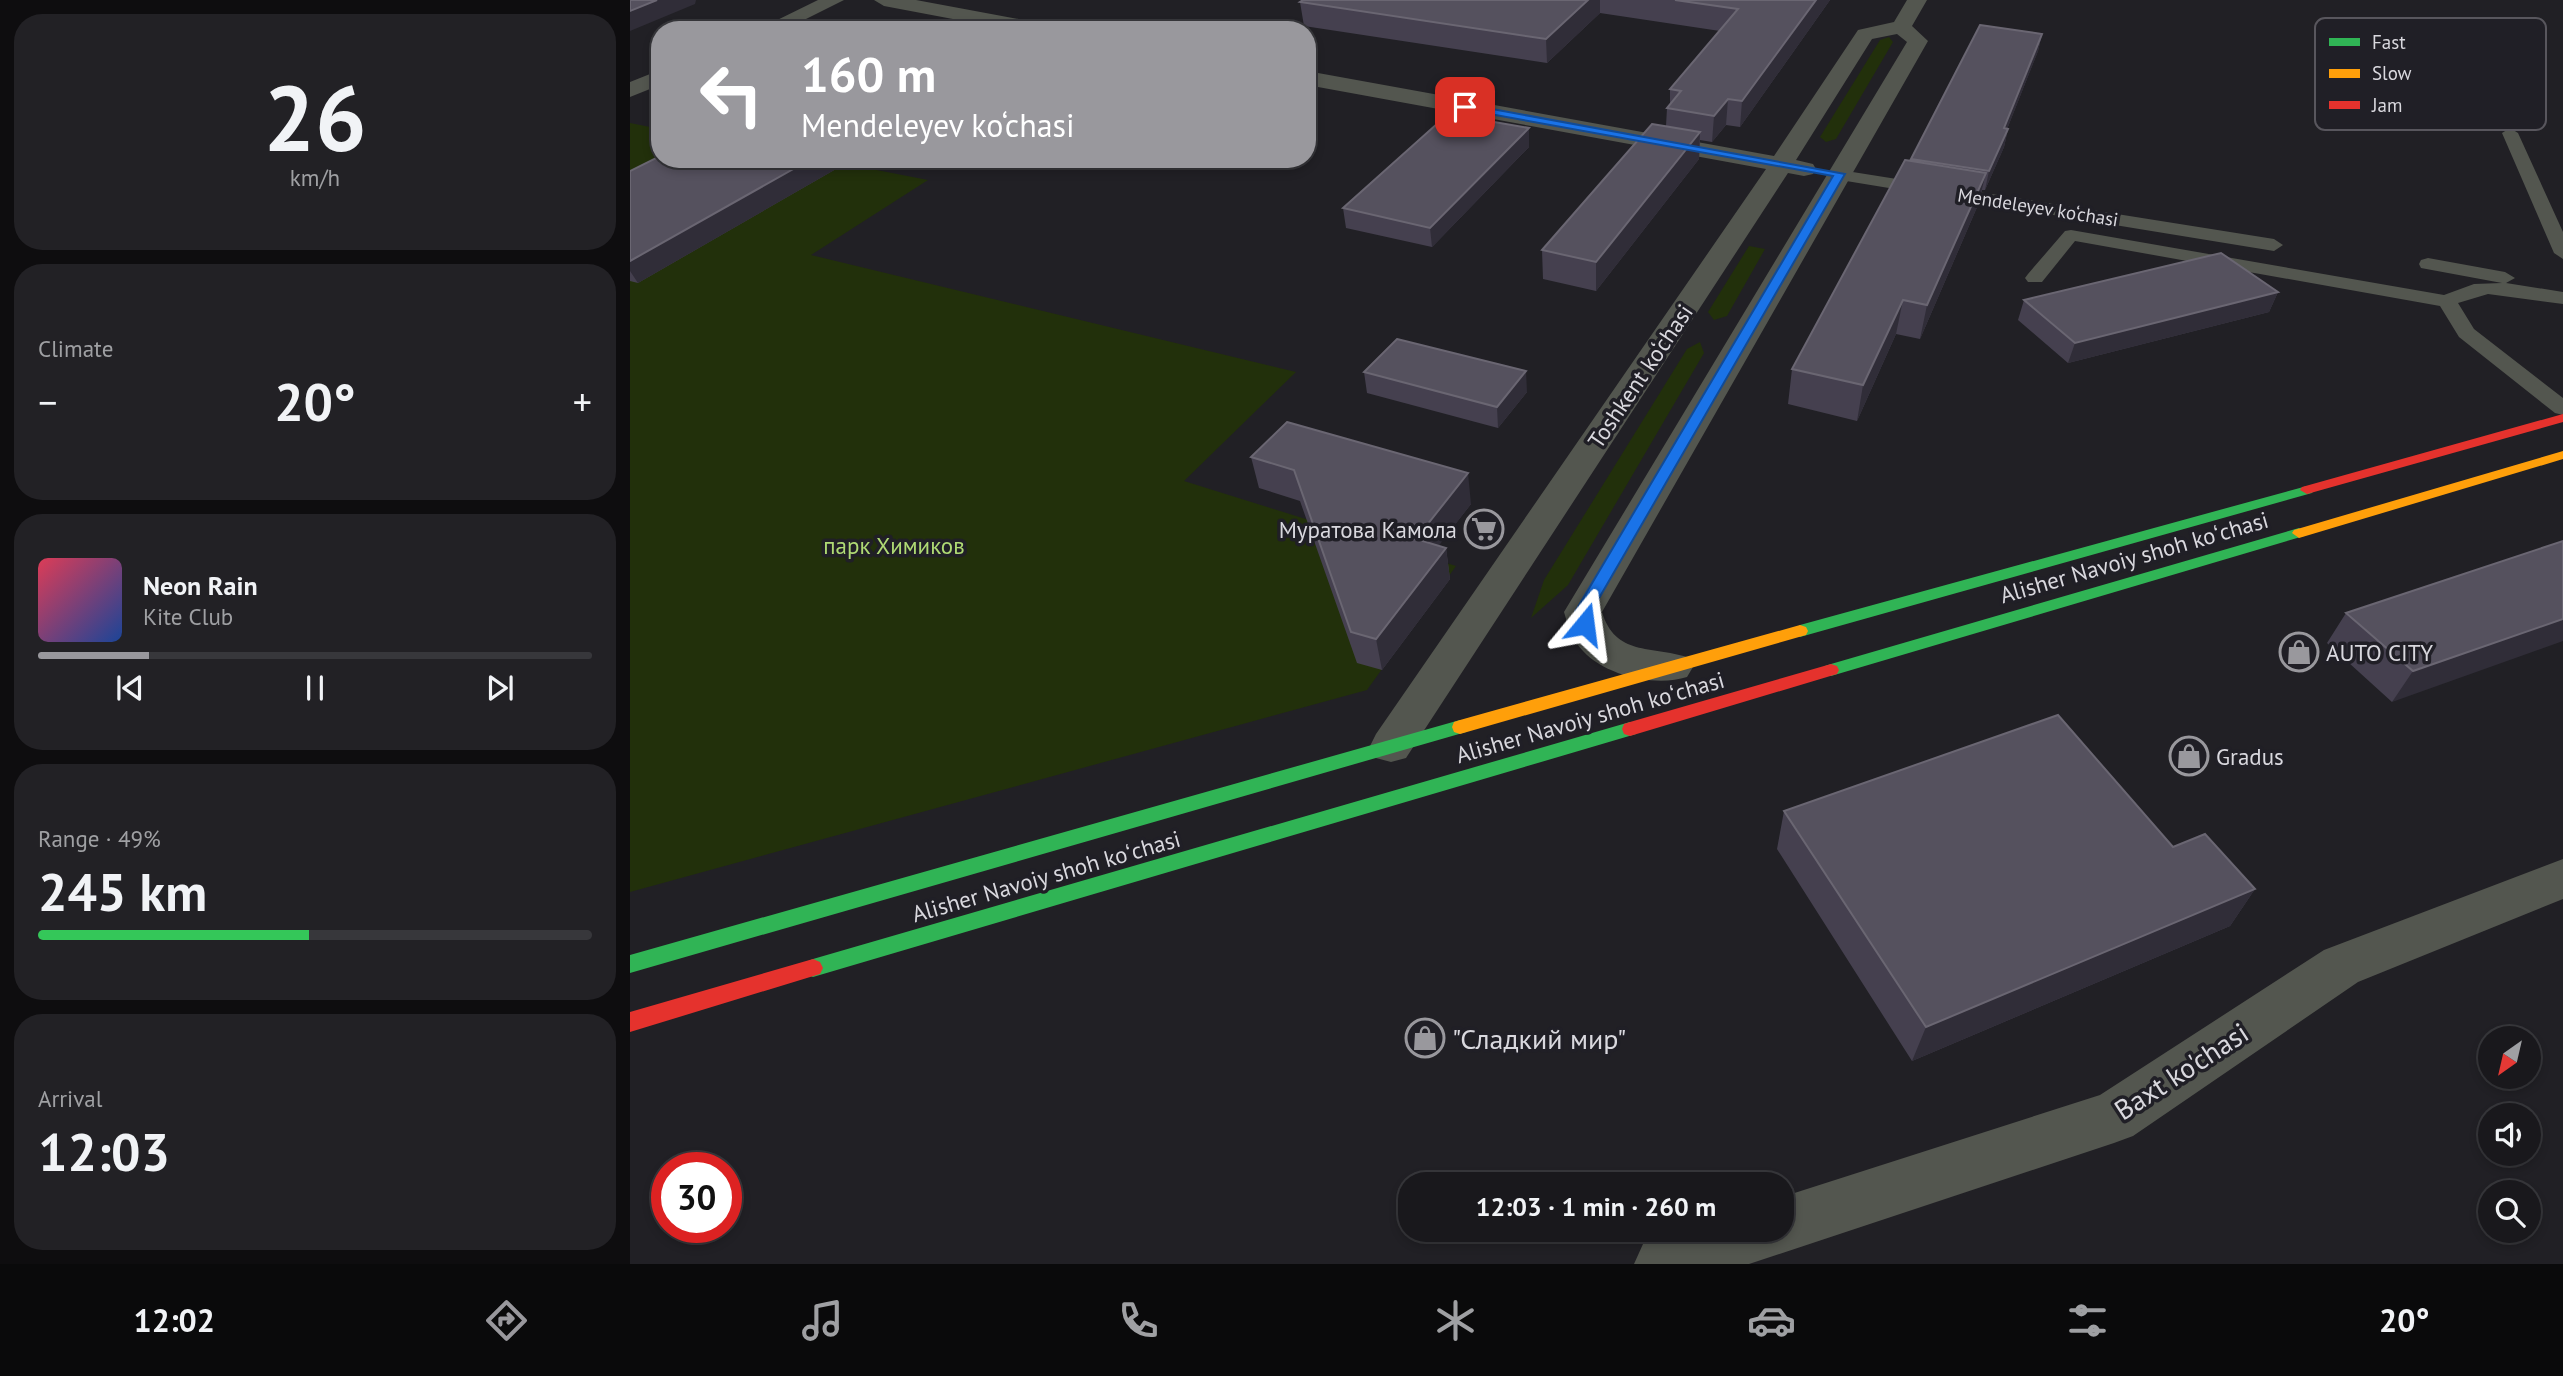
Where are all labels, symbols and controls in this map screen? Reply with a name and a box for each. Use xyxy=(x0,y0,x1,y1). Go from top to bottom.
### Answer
legend xyxy=(2315,18,2546,130)
text: Fast xyxy=(2372,30,2406,54)
text: 160 m xyxy=(801,42,936,106)
icon: left xyxy=(686,49,777,140)
text: 26 xyxy=(263,58,367,176)
text: Slow xyxy=(2372,61,2412,85)
pin xyxy=(1435,77,1495,137)
icon: arrive xyxy=(1446,88,1484,126)
text: Jam xyxy=(2371,93,2402,117)
text: Mendeleyev ko‘chasi xyxy=(801,104,1075,146)
text: km/h xyxy=(290,163,340,192)
street label: Mendeleyev ko‘chasi xyxy=(1956,182,2120,232)
street label: Toshkent ko‘chasi xyxy=(1581,298,1699,454)
text: Climate xyxy=(38,334,113,363)
text: 20° xyxy=(274,368,356,435)
text: − xyxy=(38,377,57,426)
text: + xyxy=(573,377,592,426)
street label: Alisher Navoiy shoh koʻchasi xyxy=(1996,505,2272,609)
supermarket icon: Муратова Камола xyxy=(1463,508,1505,550)
place label: Муратова Камола xyxy=(1279,515,1457,544)
park label: парк Химиков xyxy=(823,531,965,560)
text: Neon Rain xyxy=(143,569,258,602)
position arrow xyxy=(1548,587,1622,661)
text: Kite Club xyxy=(143,602,233,631)
shop icon: AUTO CITY xyxy=(2278,631,2320,673)
place label: AUTO CITY xyxy=(2326,638,2433,667)
street label: Alisher Navoiy shoh koʻchasi xyxy=(1452,665,1728,769)
icon: previous xyxy=(111,669,149,707)
icon: pause xyxy=(296,669,334,707)
icon: next xyxy=(481,669,519,707)
shop icon: Gradus xyxy=(2168,735,2210,777)
place label: Gradus xyxy=(2216,742,2284,771)
text: Range · 49% xyxy=(38,824,161,853)
street label: Alisher Navoiy shoh koʻchasi xyxy=(908,824,1184,928)
text: 245 km xyxy=(38,858,207,925)
street label: Baxt ko'chasi xyxy=(2107,1014,2255,1128)
shop icon: "Сладкий мир" xyxy=(1404,1017,1446,1059)
place label: "Сладкий мир" xyxy=(1452,1020,1626,1057)
north arrow xyxy=(2478,1026,2541,1088)
map controls xyxy=(2478,1026,2541,1243)
text: Arrival xyxy=(38,1084,102,1113)
button: sound xyxy=(2478,1103,2541,1166)
text: 12:03 xyxy=(38,1118,170,1185)
speed limit sign: 30 xyxy=(651,1152,742,1243)
button: search xyxy=(2478,1180,2541,1243)
text: 12:03 · 1 min · 260 m xyxy=(1476,1190,1716,1223)
icon: directions xyxy=(482,1296,531,1345)
icon: music xyxy=(798,1296,847,1345)
icon: phone xyxy=(1114,1296,1163,1345)
icon: climate xyxy=(1431,1296,1480,1345)
icon: car xyxy=(1747,1296,1796,1345)
icon: filters xyxy=(2063,1296,2112,1345)
text: 12:02 xyxy=(134,1299,215,1341)
text: 20° xyxy=(2379,1299,2429,1341)

